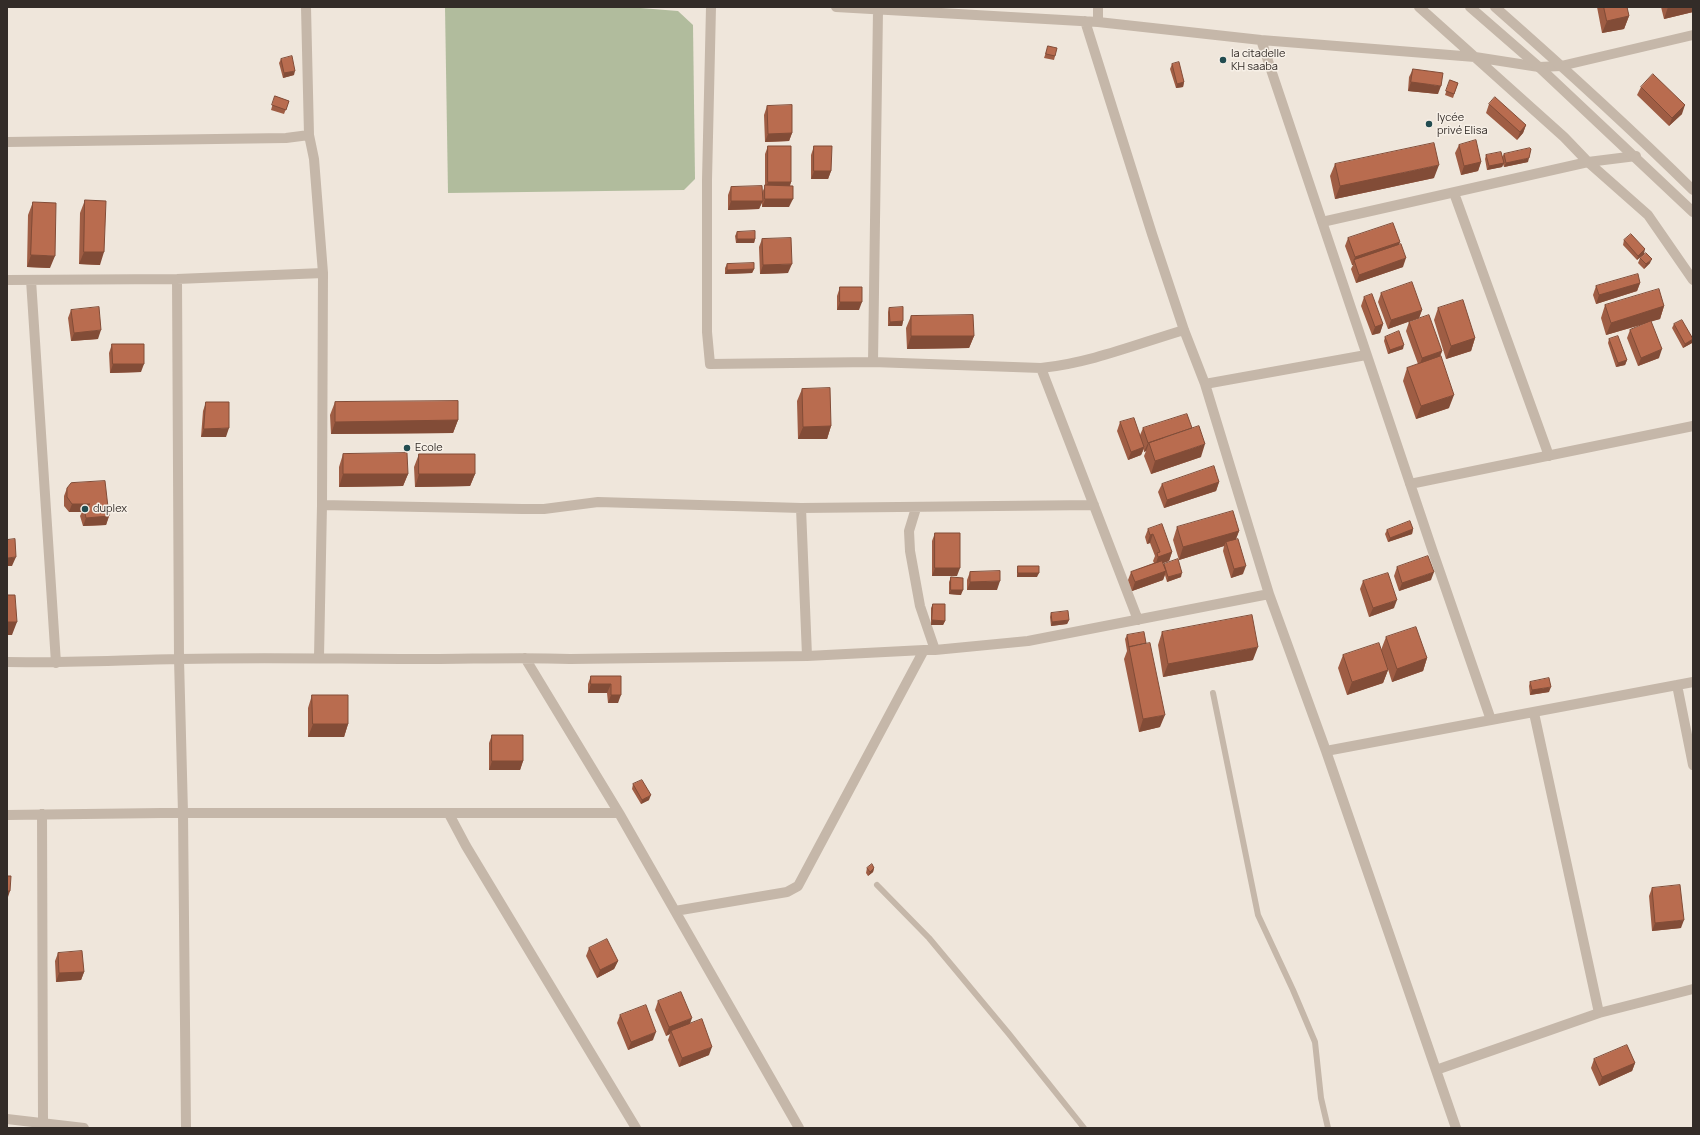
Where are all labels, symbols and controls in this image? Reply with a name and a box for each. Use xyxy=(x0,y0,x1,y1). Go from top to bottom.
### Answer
place label: la citadelle KH saaba xyxy=(1231,47,1285,73)
marker: la citadelle KH saaba xyxy=(1218,55,1228,65)
place label: lycée privé Elisa xyxy=(1437,111,1488,137)
marker: lycée privé Elisa xyxy=(1424,119,1434,129)
place label: Ecole xyxy=(415,441,443,455)
marker: Ecole xyxy=(402,443,412,453)
place label: duplex xyxy=(93,502,127,516)
marker: duplex xyxy=(80,504,90,514)

